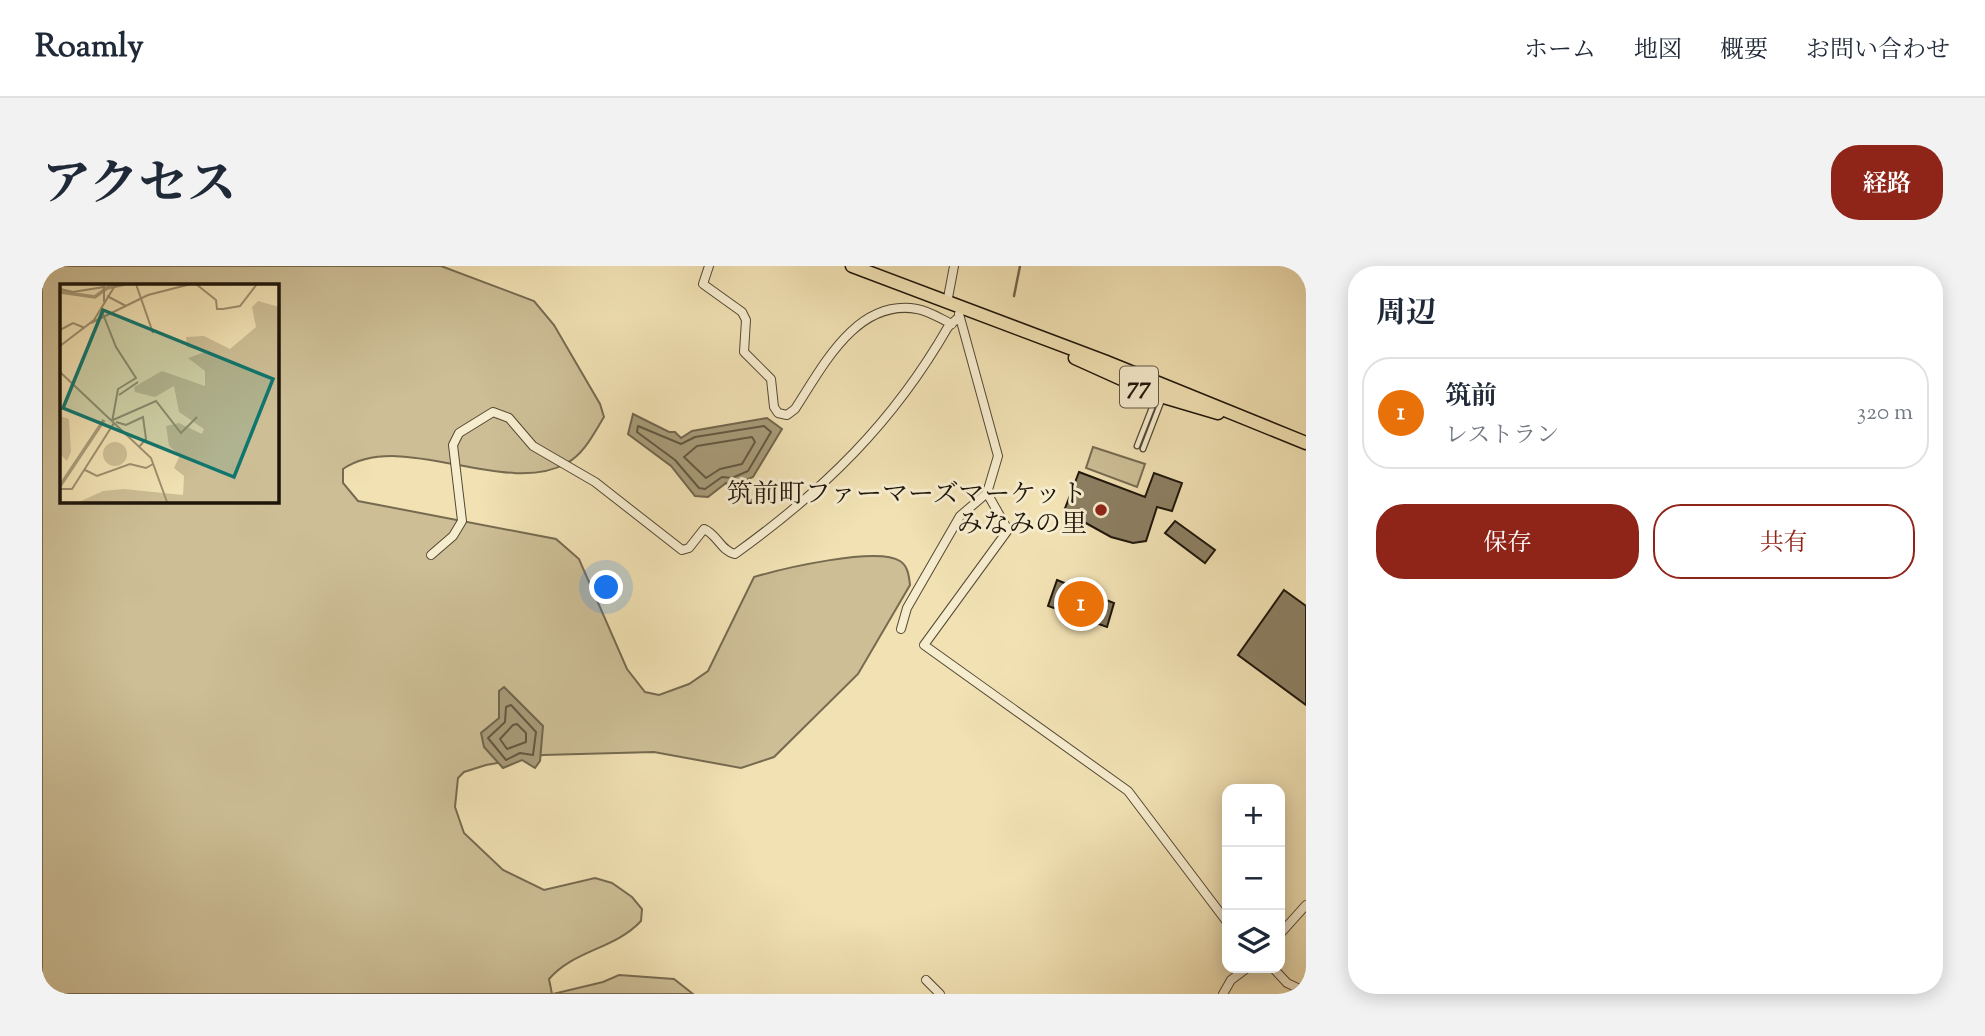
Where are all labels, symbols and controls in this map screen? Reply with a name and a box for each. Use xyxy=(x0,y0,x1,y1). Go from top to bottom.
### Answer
text: Roamly xyxy=(35,24,144,72)
text: ホーム xyxy=(1524,34,1596,68)
text: 地図 xyxy=(1634,34,1682,68)
text: 概要 xyxy=(1720,34,1768,68)
text: お問い合わせ xyxy=(1806,34,1950,68)
button: 経路 xyxy=(1831,145,1943,220)
text: アクセス xyxy=(42,152,237,222)
inset map xyxy=(60,284,278,502)
text: 周辺 xyxy=(1376,293,1436,336)
road number: 77 xyxy=(1120,366,1158,407)
text: 筑前 xyxy=(1445,379,1497,416)
text: 1 xyxy=(1397,397,1405,430)
text: 320 m xyxy=(1857,397,1913,430)
text: レストラン xyxy=(1445,420,1559,453)
place label: 筑前町ファーマーズマーケット みなみの里 xyxy=(727,477,1087,544)
marker: 筑前町ファーマーズマーケット みなみの里 xyxy=(1093,502,1109,518)
button: 保存 xyxy=(1376,504,1639,579)
button: 共有 xyxy=(1653,504,1915,579)
your location xyxy=(589,570,623,604)
pin: 1 xyxy=(1058,578,1104,630)
map controls xyxy=(1222,784,1285,973)
button: + xyxy=(1222,784,1285,847)
button: − xyxy=(1222,847,1285,910)
button: layers xyxy=(1222,910,1285,973)

